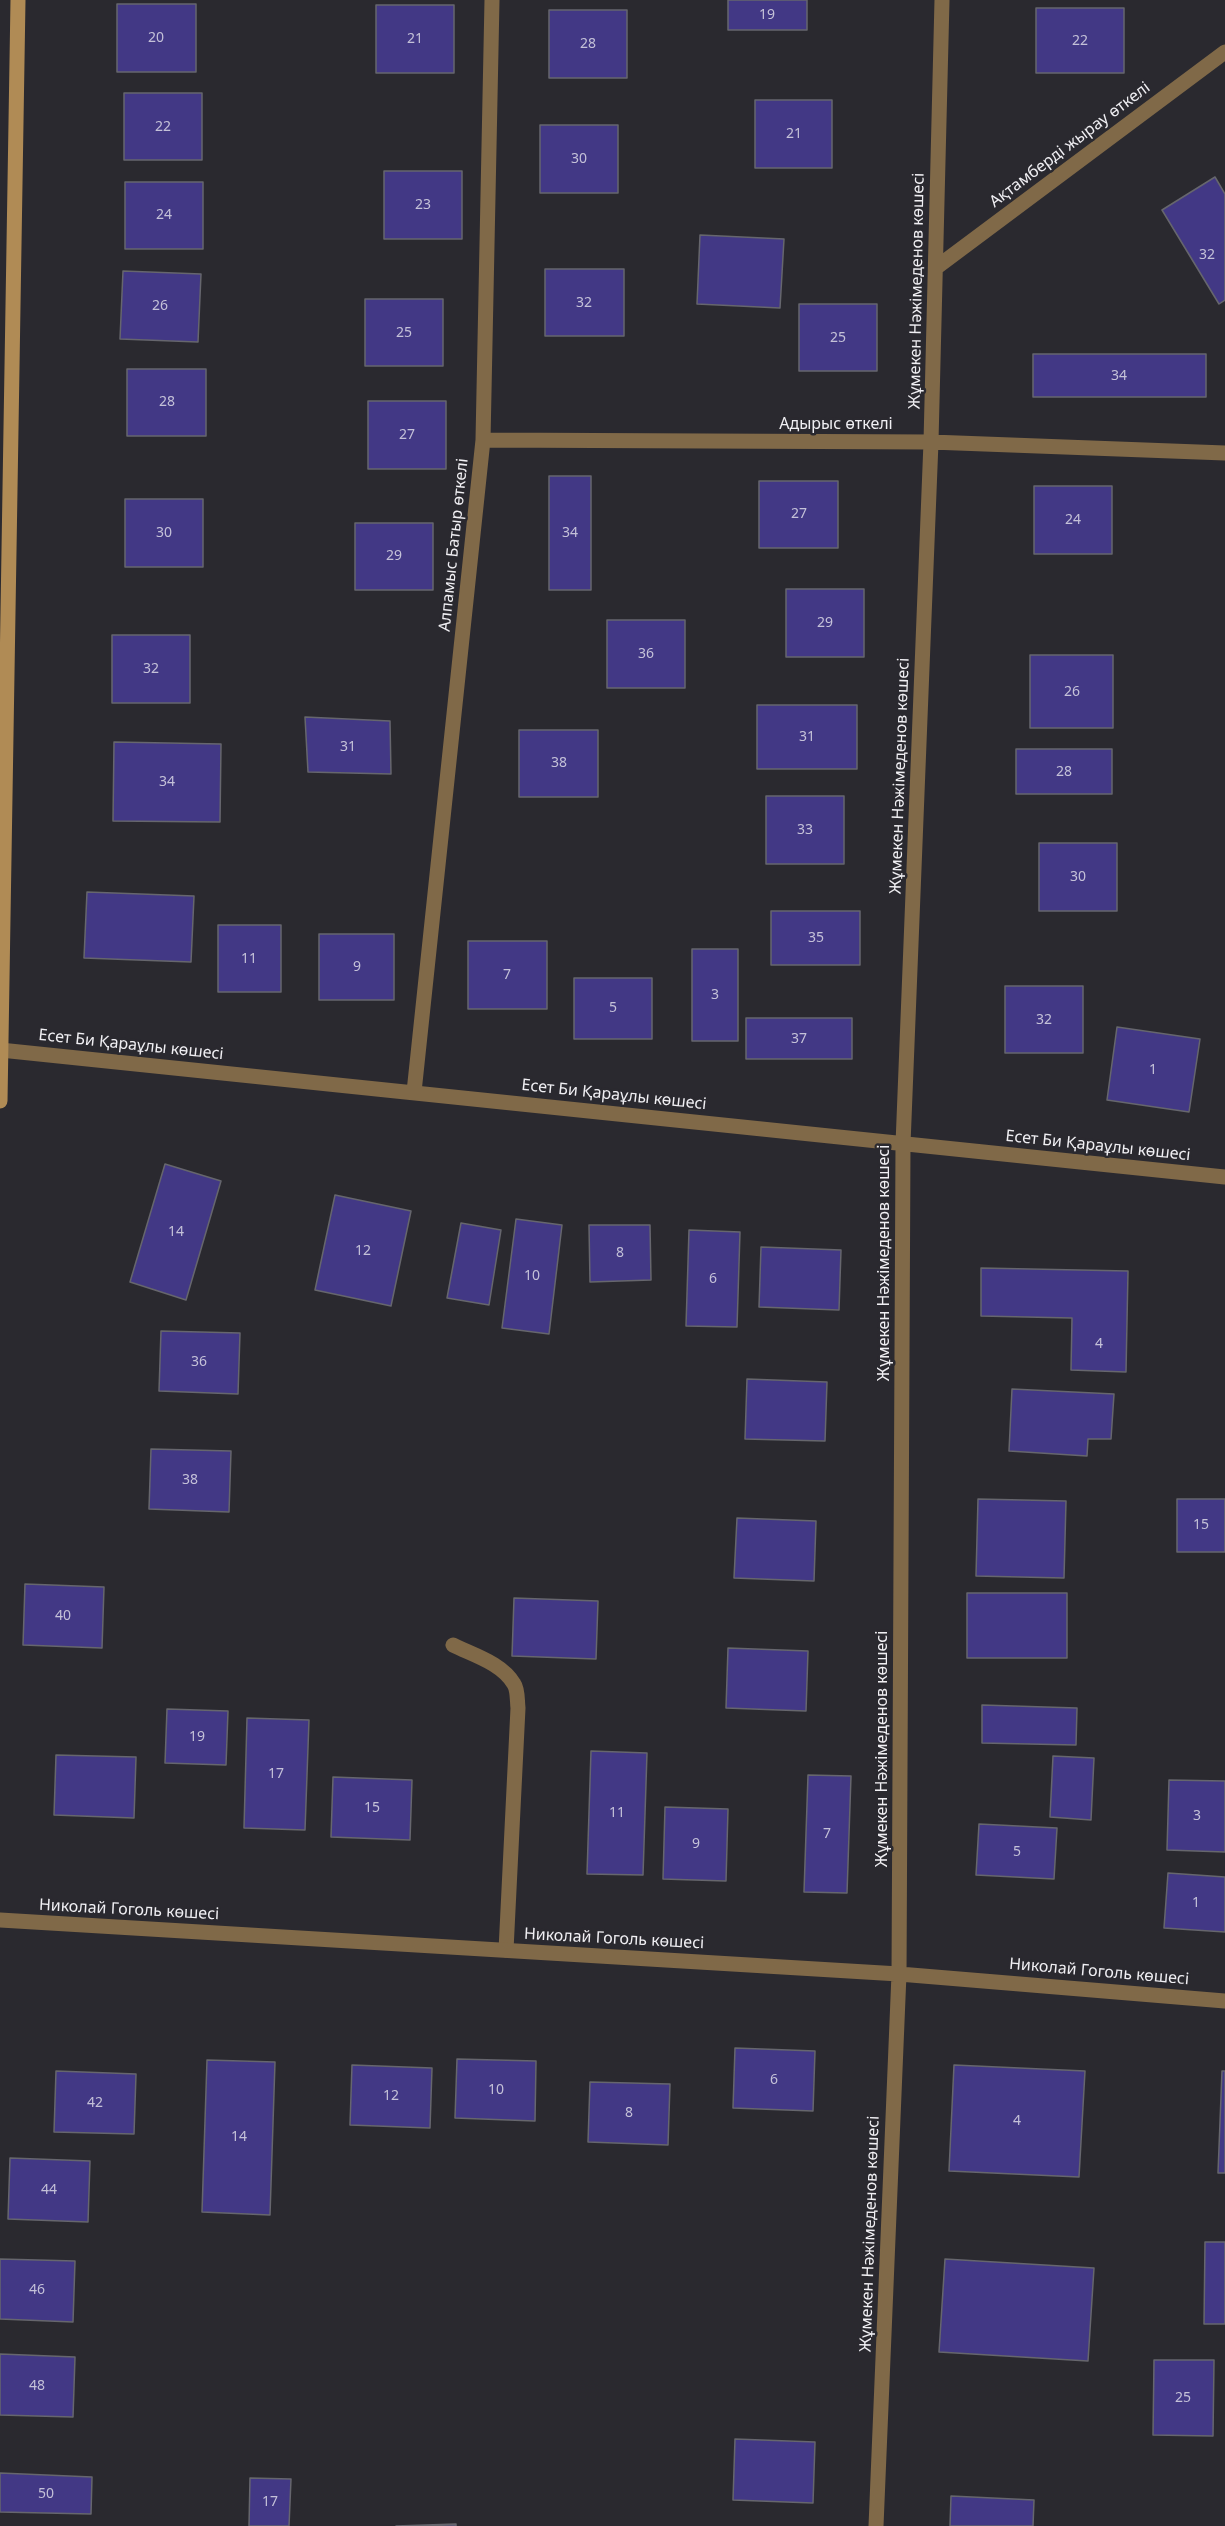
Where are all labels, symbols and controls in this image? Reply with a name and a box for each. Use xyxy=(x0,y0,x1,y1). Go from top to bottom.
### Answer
house number: 19 xyxy=(759,7,775,23)
house number: 20 xyxy=(148,30,164,46)
house number: 21 xyxy=(407,31,423,47)
house number: 22 xyxy=(1072,33,1088,49)
house number: 28 xyxy=(580,36,596,52)
street label: Ақтамберді жырау өткелі xyxy=(986,78,1154,212)
house number: 22 xyxy=(155,119,171,135)
house number: 21 xyxy=(786,126,802,142)
house number: 30 xyxy=(571,151,587,167)
street label: Жұмекен Нәжімеденов көшесі xyxy=(905,173,929,409)
house number: 23 xyxy=(415,197,431,213)
house number: 24 xyxy=(156,207,172,223)
house number: 32 xyxy=(1199,247,1215,263)
house number: 32 xyxy=(576,295,592,311)
house number: 26 xyxy=(152,298,168,314)
house number: 25 xyxy=(396,325,412,341)
house number: 25 xyxy=(830,330,846,346)
house number: 34 xyxy=(1111,368,1127,384)
house number: 28 xyxy=(159,394,175,410)
street label: Адырыс өткелі xyxy=(779,414,893,434)
house number: 27 xyxy=(399,427,415,443)
street label: Алпамыс Батыр өткелі xyxy=(435,457,473,633)
house number: 27 xyxy=(791,506,807,522)
house number: 24 xyxy=(1065,512,1081,528)
house number: 30 xyxy=(156,525,172,541)
house number: 34 xyxy=(562,525,578,541)
house number: 29 xyxy=(386,548,402,564)
house number: 29 xyxy=(817,615,833,631)
house number: 36 xyxy=(638,646,654,662)
street label: Жұмекен Нәжімеденов көшесі xyxy=(886,657,914,895)
house number: 32 xyxy=(143,661,159,677)
house number: 26 xyxy=(1064,684,1080,700)
house number: 31 xyxy=(799,729,815,745)
house number: 31 xyxy=(340,739,356,755)
house number: 38 xyxy=(551,755,567,771)
house number: 28 xyxy=(1056,764,1072,780)
house number: 34 xyxy=(159,774,175,790)
house number: 33 xyxy=(797,822,813,838)
house number: 30 xyxy=(1070,869,1086,885)
house number: 35 xyxy=(808,930,824,946)
house number: 11 xyxy=(241,951,257,967)
house number: 9 xyxy=(353,959,361,975)
house number: 7 xyxy=(503,967,511,983)
house number: 3 xyxy=(711,987,719,1003)
house number: 5 xyxy=(609,1000,617,1016)
house number: 32 xyxy=(1036,1012,1052,1028)
street label: Есет Би Қараұлы көшесі xyxy=(38,1026,224,1064)
house number: 37 xyxy=(791,1031,807,1047)
house number: 1 xyxy=(1149,1062,1157,1078)
street label: Есет Би Қараұлы көшесі xyxy=(521,1076,707,1114)
street label: Есет Би Қараұлы көшесі xyxy=(1005,1127,1191,1165)
street label: Жұмекен Нәжімеденов көшесі xyxy=(874,1145,894,1381)
house number: 14 xyxy=(168,1224,184,1240)
house number: 12 xyxy=(355,1243,371,1259)
house number: 8 xyxy=(616,1245,624,1261)
house number: 10 xyxy=(524,1268,540,1284)
house number: 6 xyxy=(709,1271,717,1287)
house number: 4 xyxy=(1095,1336,1103,1352)
house number: 36 xyxy=(191,1354,207,1370)
house number: 38 xyxy=(182,1472,198,1488)
house number: 15 xyxy=(1193,1517,1209,1533)
house number: 40 xyxy=(55,1608,71,1624)
street label: Жұмекен Нәжімеденов көшесі xyxy=(872,1631,892,1867)
house number: 19 xyxy=(189,1729,205,1745)
house number: 17 xyxy=(268,1766,284,1782)
house number: 15 xyxy=(364,1800,380,1816)
house number: 11 xyxy=(609,1805,625,1821)
house number: 3 xyxy=(1193,1808,1201,1824)
house number: 7 xyxy=(823,1826,831,1842)
house number: 9 xyxy=(692,1836,700,1852)
house number: 5 xyxy=(1013,1844,1021,1860)
house number: 1 xyxy=(1192,1895,1200,1911)
street label: Николай Гоголь көшесі xyxy=(38,1896,220,1924)
street label: Николай Гоголь көшесі xyxy=(523,1925,705,1953)
street label: Николай Гоголь көшесі xyxy=(1008,1955,1190,1989)
house number: 6 xyxy=(770,2072,778,2088)
house number: 10 xyxy=(488,2082,504,2098)
house number: 12 xyxy=(383,2088,399,2104)
house number: 42 xyxy=(87,2095,103,2111)
house number: 8 xyxy=(625,2105,633,2121)
house number: 4 xyxy=(1013,2113,1021,2129)
street label: Жұмекен Нәжімеденов көшесі xyxy=(856,2115,884,2353)
house number: 14 xyxy=(231,2129,247,2145)
house number: 44 xyxy=(41,2182,57,2198)
house number: 46 xyxy=(29,2282,45,2298)
house number: 48 xyxy=(29,2378,45,2394)
house number: 25 xyxy=(1175,2390,1191,2406)
house number: 50 xyxy=(38,2486,54,2502)
house number: 17 xyxy=(262,2494,278,2510)

